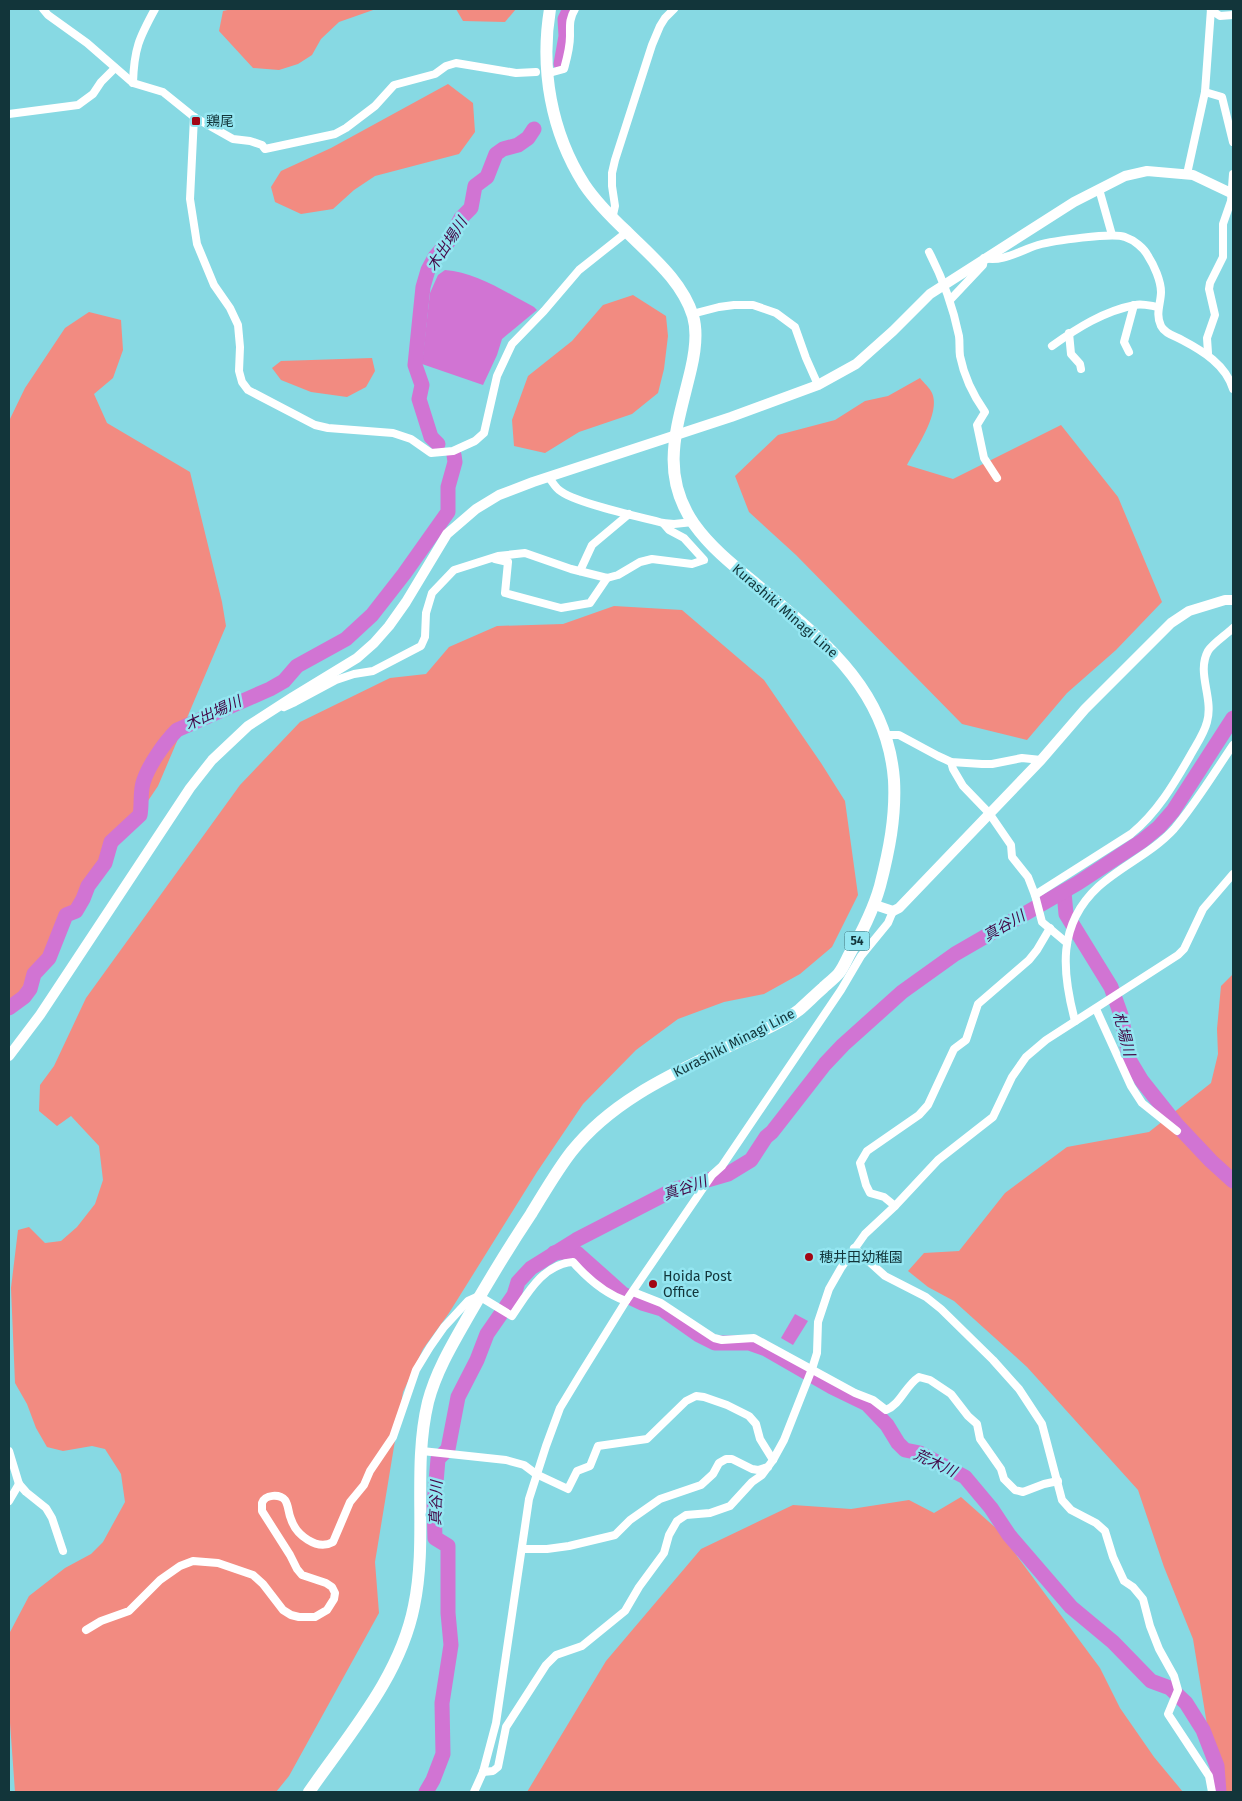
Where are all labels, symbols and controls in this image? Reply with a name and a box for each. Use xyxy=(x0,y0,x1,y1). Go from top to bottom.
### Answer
place label: 鶏尾 xyxy=(206,113,234,130)
marker: 鶏尾 xyxy=(190,115,202,127)
water label: 木出場川 xyxy=(423,212,472,274)
street label: Kurashiki Minagi Line xyxy=(729,561,841,661)
water label: 木出場川 xyxy=(182,691,246,734)
water label: 真谷川 xyxy=(980,906,1030,945)
road number: 54 xyxy=(844,931,870,950)
street label: Kurashiki Minagi Line xyxy=(670,1005,798,1081)
water label: 札場川 xyxy=(1109,1010,1139,1060)
water label: 真谷川 xyxy=(661,1172,711,1204)
place label: 穂井田幼稚園 xyxy=(819,1249,903,1266)
marker: 穂井田幼稚園 xyxy=(803,1251,815,1263)
place label: Hoida Post Office xyxy=(663,1268,733,1301)
marker: Hoida Post Office xyxy=(647,1278,659,1290)
water label: 荒木川 xyxy=(911,1445,961,1482)
water label: 真谷川 xyxy=(426,1478,446,1526)

